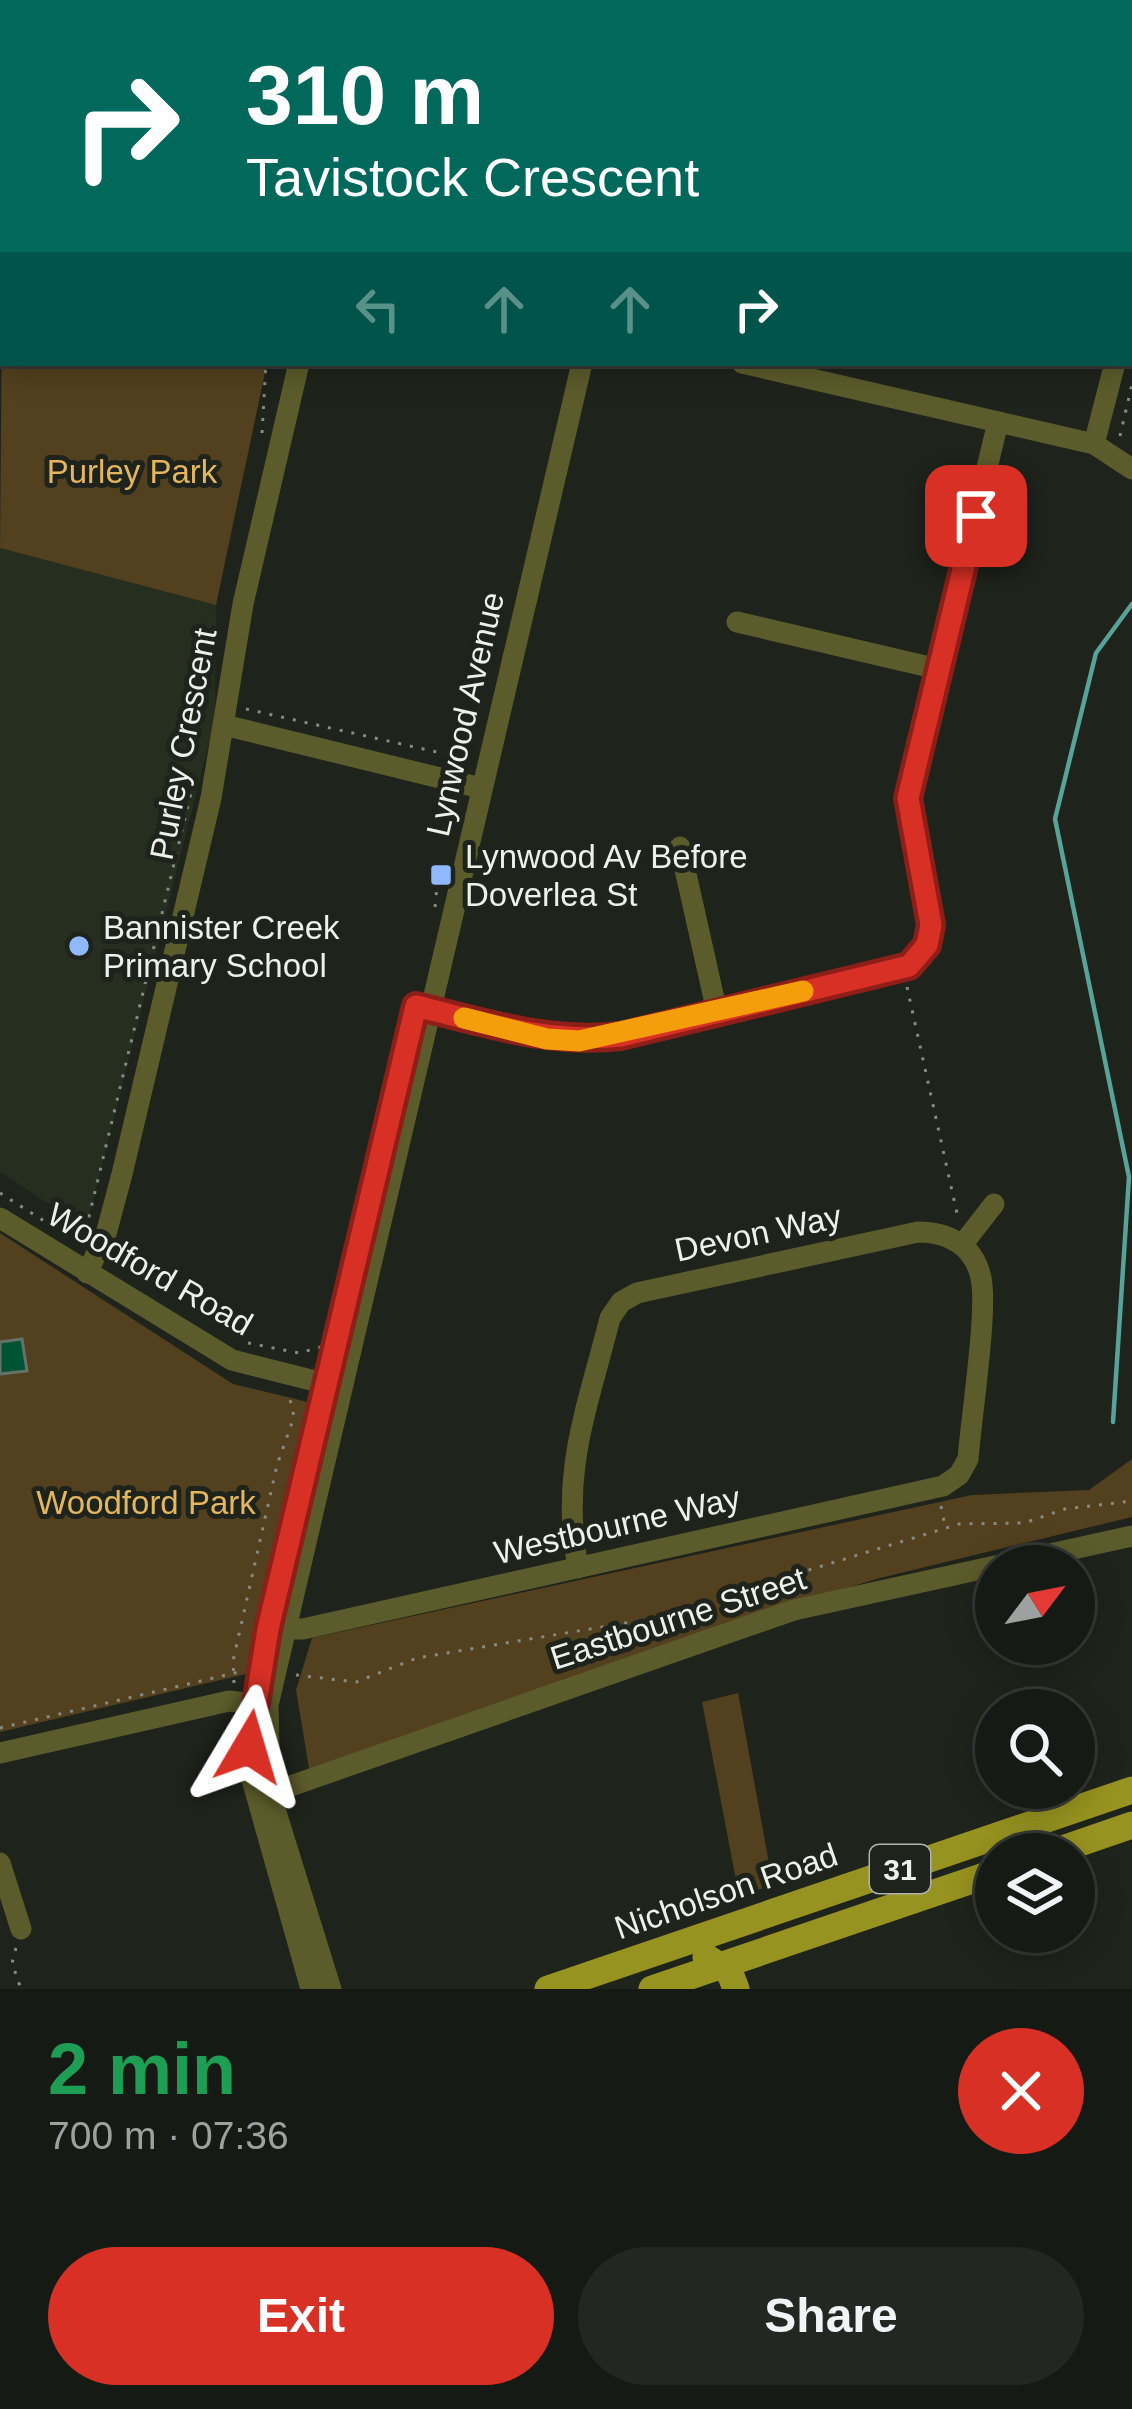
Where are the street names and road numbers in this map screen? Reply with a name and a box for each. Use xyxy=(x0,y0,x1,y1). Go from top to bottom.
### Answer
street label: Lynwood Avenue xyxy=(419,588,511,840)
street label: Purley Crescent xyxy=(142,625,224,863)
street label: Woodford Road xyxy=(41,1195,259,1343)
street label: Devon Way xyxy=(671,1197,845,1269)
street label: Westbourne Way xyxy=(490,1479,744,1571)
street label: Eastbourne Street xyxy=(546,1559,810,1677)
street label: Nicholson Road xyxy=(610,1836,842,1946)
road number: 31 xyxy=(870,1845,930,1893)

